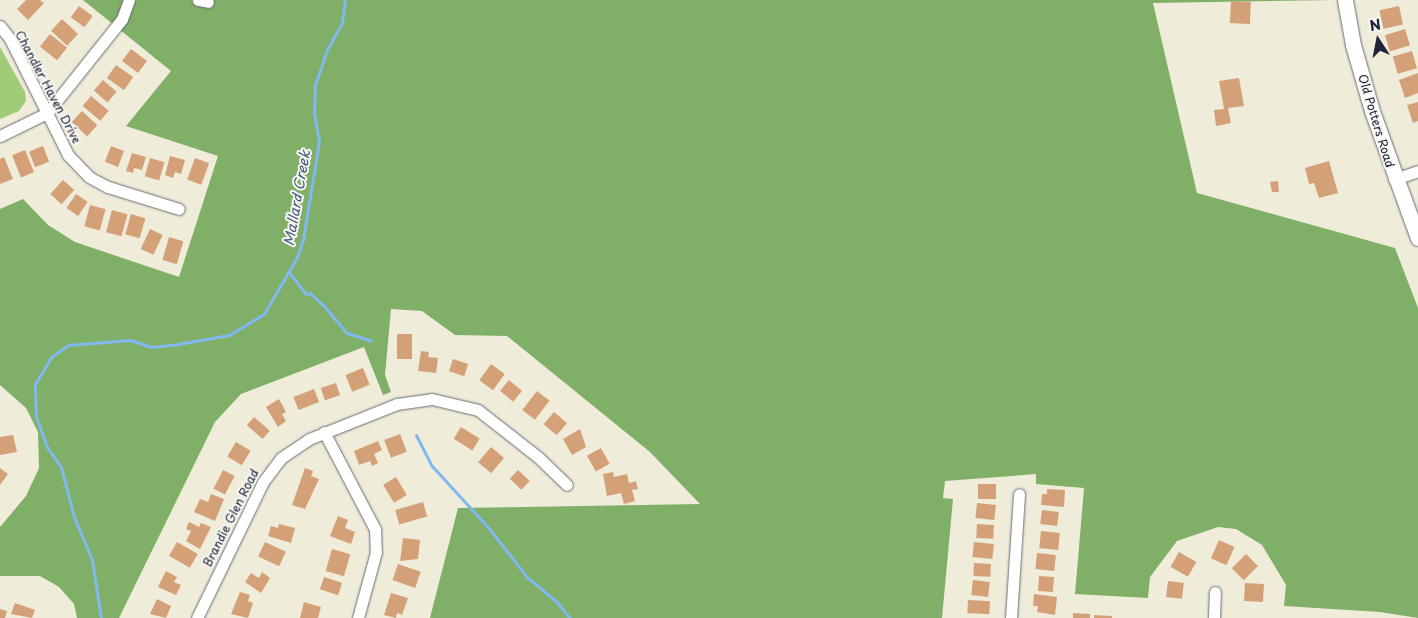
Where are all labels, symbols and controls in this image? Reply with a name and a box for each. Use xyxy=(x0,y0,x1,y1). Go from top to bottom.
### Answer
text: N xyxy=(1368,13,1382,36)
north arrow xyxy=(1353,15,1403,65)
street label: Chandler Haven Drive xyxy=(12,27,84,147)
street label: Old Potters Road xyxy=(1355,72,1397,170)
water label: Mallard Creek xyxy=(280,148,314,248)
street label: Brandie Glen Road xyxy=(200,466,262,570)

